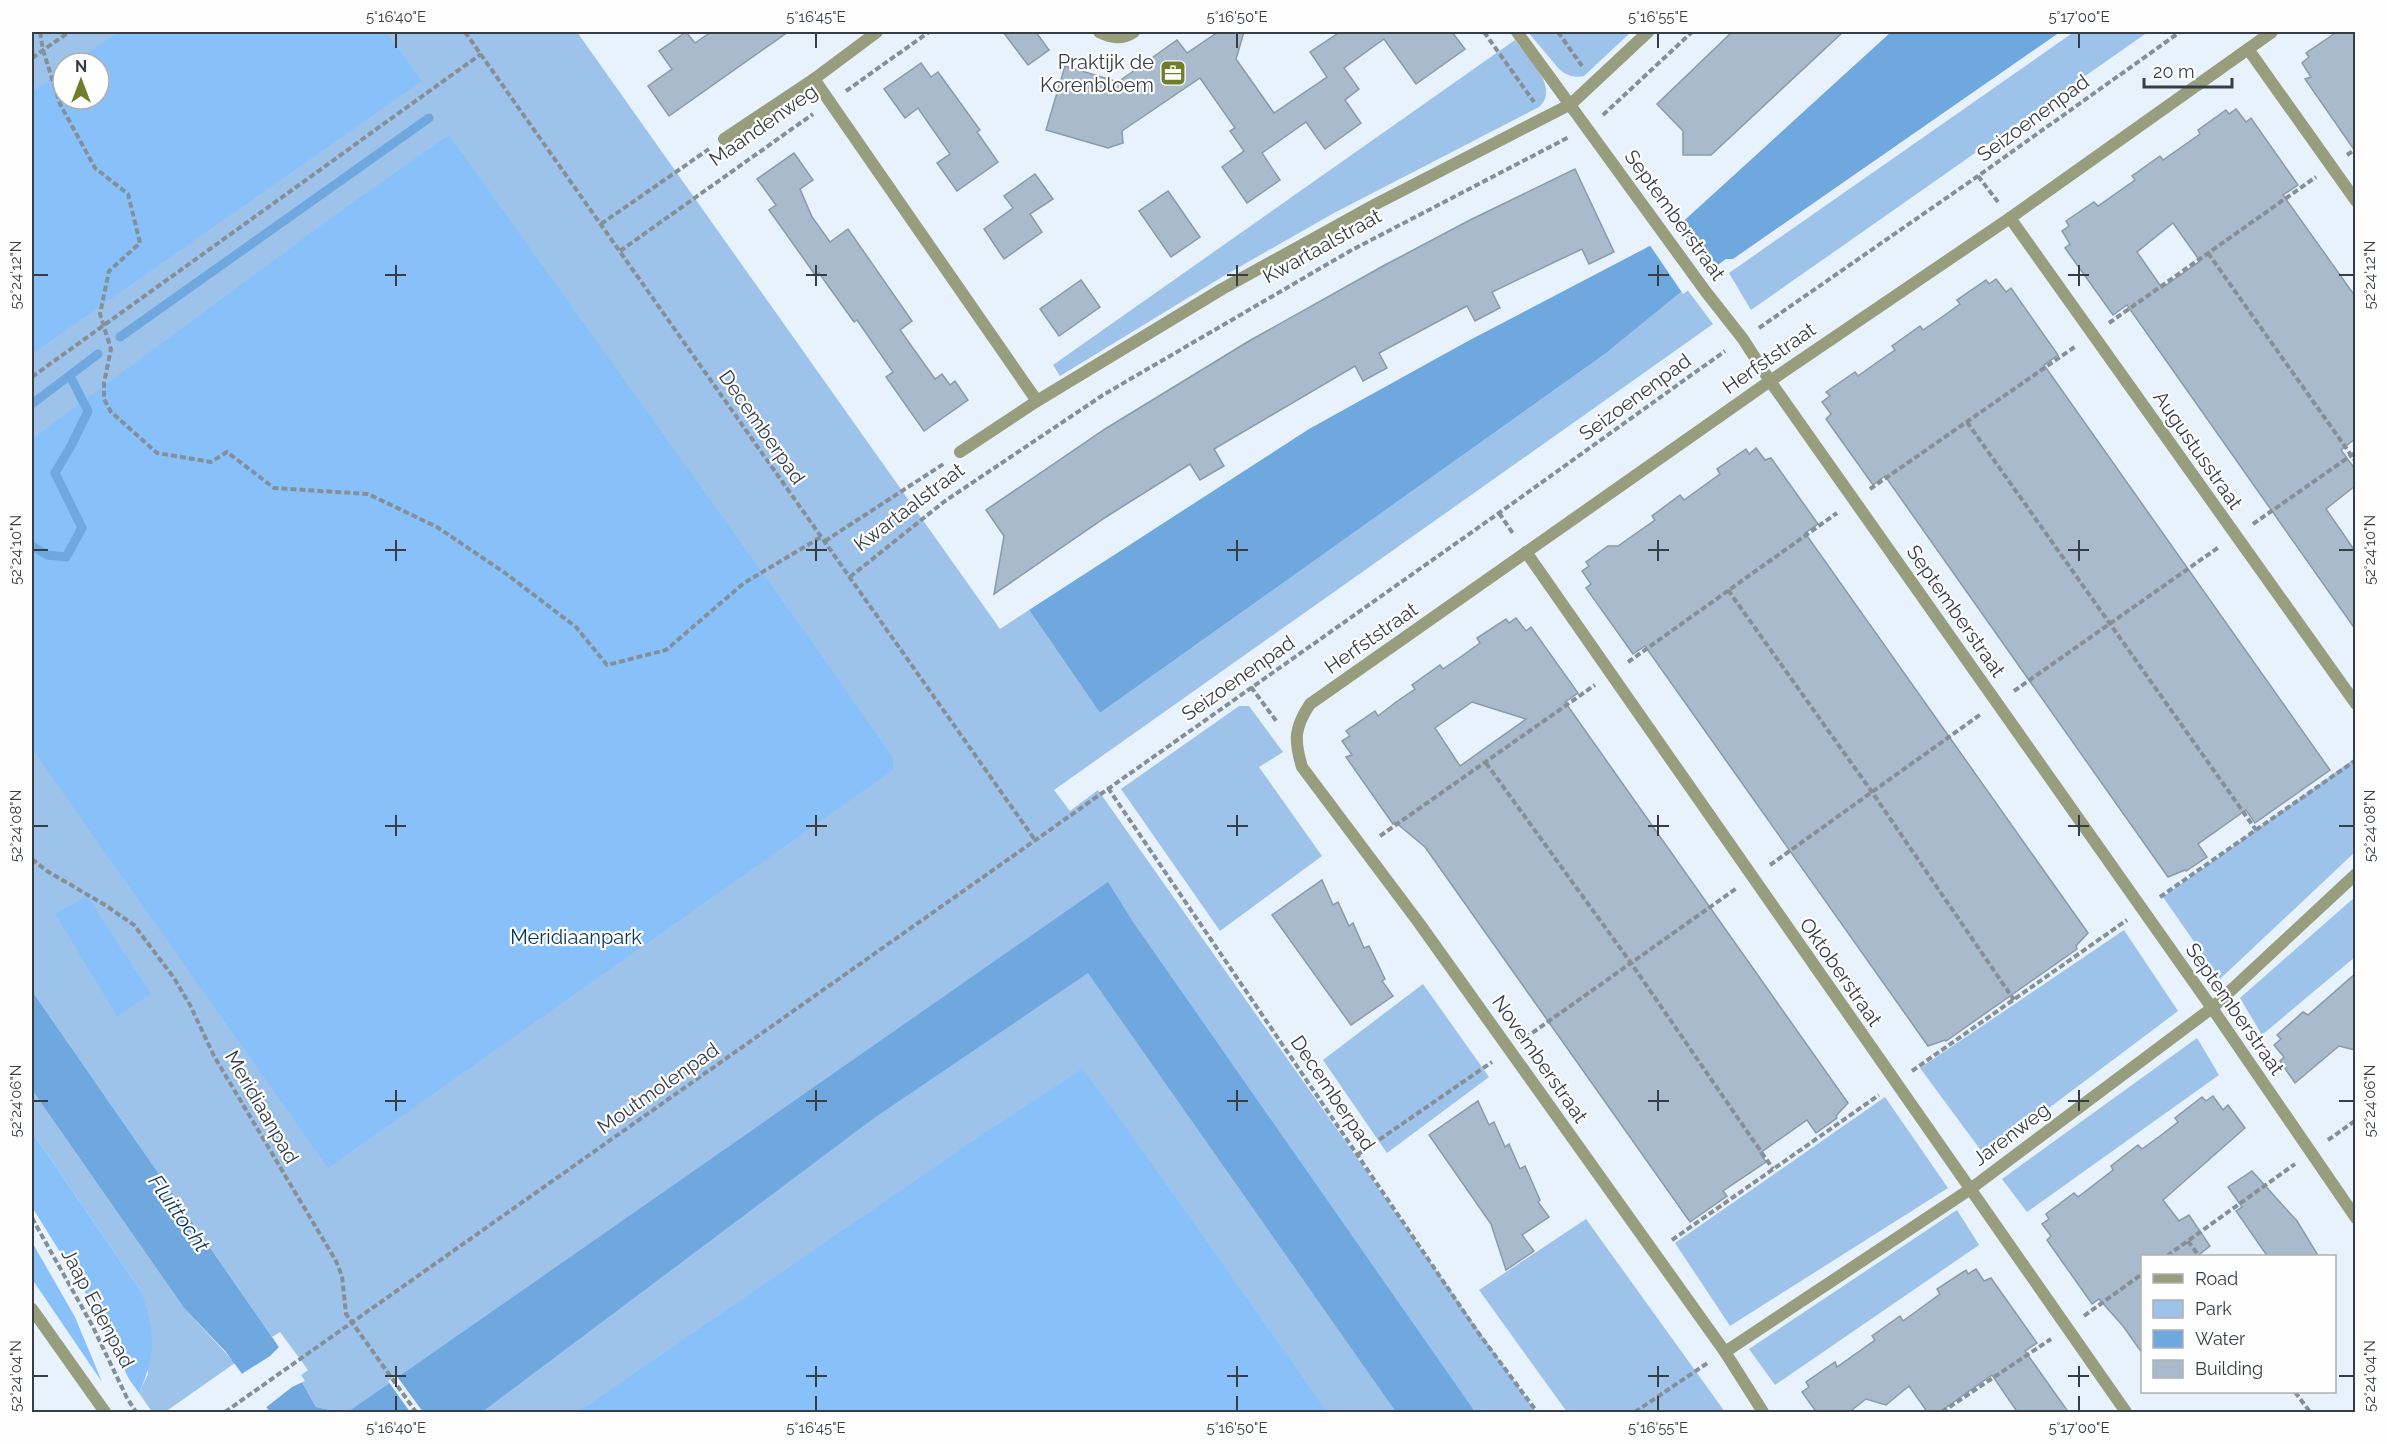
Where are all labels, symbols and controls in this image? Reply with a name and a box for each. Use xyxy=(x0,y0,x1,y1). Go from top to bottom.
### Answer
text: 5°16'40"E xyxy=(366,8,426,26)
text: 5°16'45"E xyxy=(786,8,846,26)
text: 5°16'50"E xyxy=(1206,8,1268,26)
text: 5°16'55"E xyxy=(1628,8,1688,26)
text: 5°17'00"E xyxy=(2048,8,2110,26)
place label: Praktijk de Korenbloem xyxy=(1040,50,1154,97)
north arrow xyxy=(51,51,111,111)
scale bar xyxy=(2144,51,2232,89)
text: N xyxy=(75,57,87,76)
office icon: Praktijk de Korenbloem xyxy=(1158,58,1188,88)
text: 20 m xyxy=(2153,61,2195,82)
street label: Seizoenenpad xyxy=(1972,69,2094,167)
street label: Maandenweg xyxy=(704,79,822,171)
street label: Septemberstraat xyxy=(1620,145,1731,285)
street label: Kwartaalstraat xyxy=(1259,203,1386,288)
text: 52°24'12"N xyxy=(7,241,25,309)
text: 52°24'12"N xyxy=(2361,241,2379,309)
street label: Herfststraat xyxy=(1718,317,1820,399)
street label: Seizoenenpad xyxy=(1574,348,1696,446)
street label: Decemberpad xyxy=(714,365,810,489)
street label: Augustusstraat xyxy=(2148,386,2248,514)
street label: Kwartaalstraat xyxy=(849,458,969,556)
text: 52°24'10"N xyxy=(7,515,25,585)
text: 52°24'10"N xyxy=(2361,515,2379,585)
street label: Septemberstraat xyxy=(1902,540,2011,682)
street label: Herfststraat xyxy=(1320,597,1422,679)
street label: Seizoenenpad xyxy=(1177,630,1299,726)
text: 52°24'08"N xyxy=(7,790,25,862)
text: 52°24'08"N xyxy=(2361,790,2379,862)
street label: Oktoberstraat xyxy=(1795,913,1887,1031)
park label: Meridiaanpark xyxy=(510,925,642,949)
street label: Septemberstraat xyxy=(2181,938,2290,1080)
street label: Novemberstraat xyxy=(1487,991,1593,1128)
street label: Decemberpad xyxy=(1286,1031,1380,1155)
street label: Moutmolenpad xyxy=(593,1037,723,1139)
street label: Meridiaanpad xyxy=(220,1046,304,1168)
text: 52°24'06"N xyxy=(7,1065,25,1137)
text: 52°24'06"N xyxy=(2361,1065,2379,1137)
street label: Jarenweg xyxy=(1968,1097,2054,1171)
water label: Fluittocht xyxy=(143,1170,215,1257)
street label: Jaap Edenpad xyxy=(56,1244,140,1372)
legend xyxy=(2141,1255,2336,1393)
text: Road xyxy=(2195,1268,2238,1289)
text: Park xyxy=(2195,1298,2232,1319)
text: Water xyxy=(2195,1328,2246,1349)
text: 52°24'04"N xyxy=(7,1340,25,1412)
text: 52°24'04"N xyxy=(2361,1340,2379,1412)
text: Building xyxy=(2195,1358,2263,1379)
text: 5°16'40"E xyxy=(366,1419,426,1437)
text: 5°16'45"E xyxy=(786,1419,846,1437)
text: 5°16'50"E xyxy=(1206,1419,1268,1437)
text: 5°16'55"E xyxy=(1628,1419,1688,1437)
text: 5°17'00"E xyxy=(2048,1419,2110,1437)

